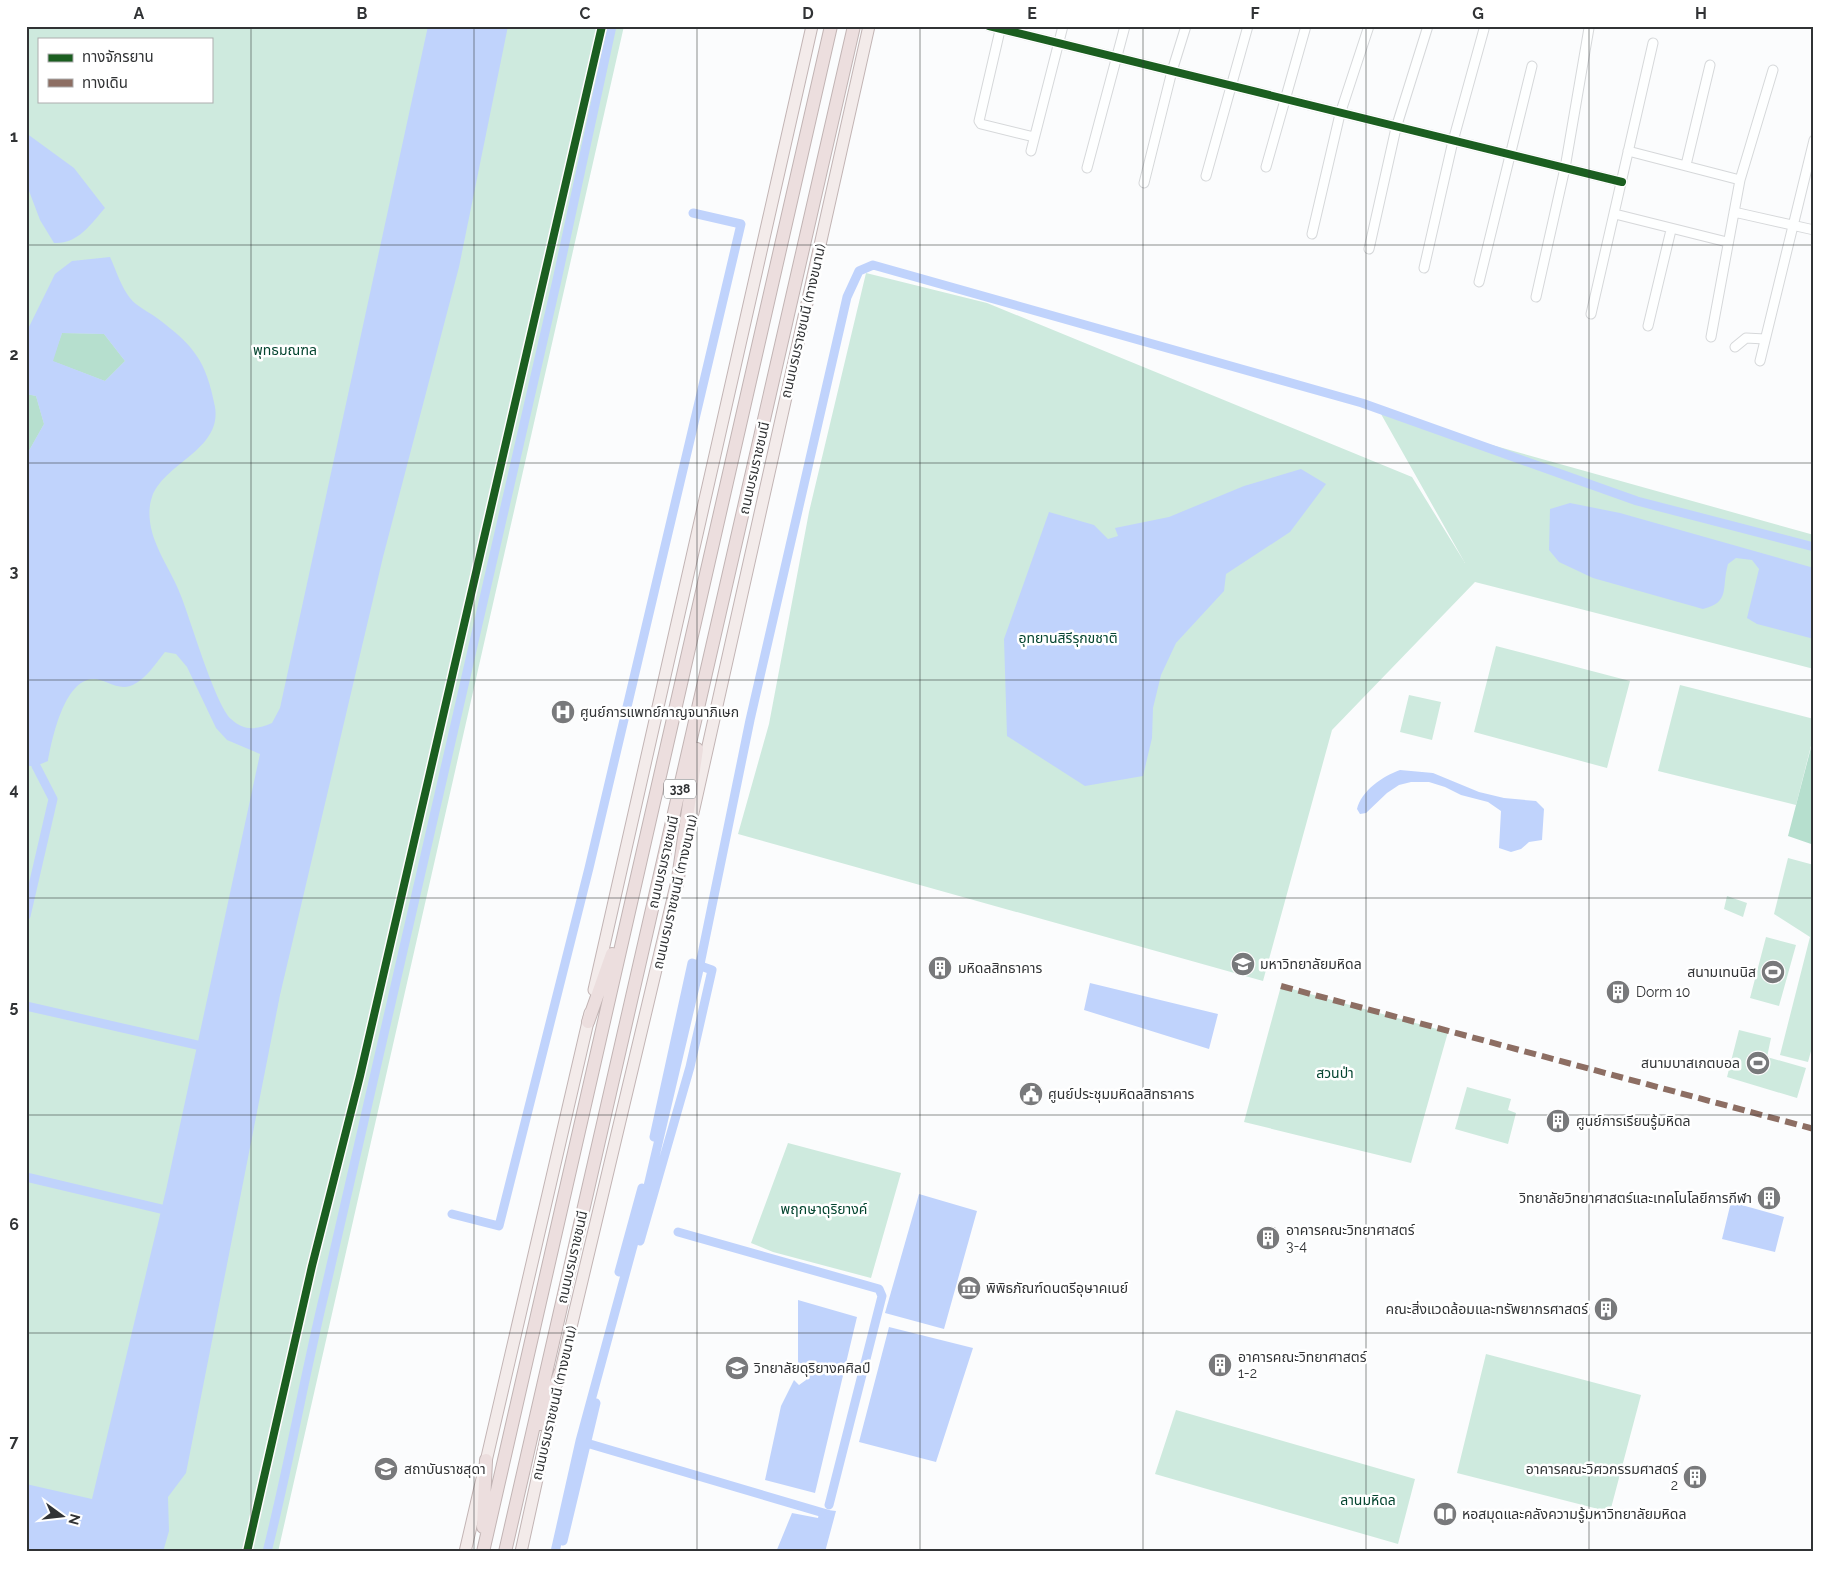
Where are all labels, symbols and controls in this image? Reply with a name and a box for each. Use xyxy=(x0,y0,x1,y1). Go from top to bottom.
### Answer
text: A xyxy=(134,4,145,23)
text: B xyxy=(357,4,368,23)
text: C xyxy=(580,4,591,23)
text: D xyxy=(802,4,814,23)
text: E xyxy=(1027,4,1037,23)
text: F xyxy=(1250,4,1260,23)
text: G xyxy=(1472,4,1484,23)
text: H xyxy=(1695,4,1707,23)
legend xyxy=(38,38,212,102)
text: ทางจักรยาน xyxy=(82,48,154,66)
text: ทางเดิน xyxy=(82,74,128,92)
text: 1 xyxy=(10,127,18,146)
street label: ถนนบรมราชชนนี (ทางขนาน) xyxy=(777,242,829,400)
park label: พุทธมณฑล xyxy=(253,342,317,359)
text: 2 xyxy=(9,345,19,364)
street label: ถนนบรมราชชนนี xyxy=(736,420,772,516)
text: 3 xyxy=(10,562,19,581)
park label: อุทยานสิรีรุกขชาติ xyxy=(1018,630,1118,647)
hospital icon: ศูนย์การแพทย์กาญจนาภิเษก xyxy=(550,699,576,725)
place label: ศูนย์การแพทย์กาญจนาภิเษก xyxy=(580,704,739,721)
text: 4 xyxy=(9,780,19,799)
road number: 338 xyxy=(664,780,696,799)
street label: ถนนบรมราชชนนี (ทางขนาน) xyxy=(649,813,701,971)
street label: ถนนบรมราชชนนี xyxy=(645,814,681,910)
school or university icon: มหาวิทยาลัยมหิดล xyxy=(1230,951,1256,977)
building icon: มหิดลสิทธาคาร xyxy=(927,955,953,981)
place label: มหาวิทยาลัยมหิดล xyxy=(1260,956,1362,972)
sports icon: สนามเทนนิส xyxy=(1760,959,1786,985)
place label: มหิดลสิทธาคาร xyxy=(958,960,1043,976)
place label: สนามเทนนิส xyxy=(1687,964,1756,980)
building icon: Dorm 10 xyxy=(1605,979,1631,1005)
place label: Dorm 10 xyxy=(1636,984,1690,1000)
text: 5 xyxy=(10,997,19,1016)
sports icon: สนามบาสเกตบอล xyxy=(1745,1050,1771,1076)
place label: สนามบาสเกตบอล xyxy=(1641,1055,1740,1071)
park label: สวนป่า xyxy=(1316,1065,1354,1081)
public building icon: ศูนย์ประชุมมหิดลสิทธาคาร xyxy=(1018,1081,1044,1107)
place label: ศูนย์ประชุมมหิดลสิทธาคาร xyxy=(1048,1086,1195,1103)
building icon: ศูนย์การเรียนรู้มหิดล xyxy=(1545,1108,1571,1134)
place label: ศูนย์การเรียนรู้มหิดล xyxy=(1576,1113,1691,1130)
building icon: วิทยาลัยวิทยาศาสตร์และเทคโนโลยีการกีฬา xyxy=(1756,1185,1782,1211)
place label: วิทยาลัยวิทยาศาสตร์และเทคโนโลยีการกีฬา xyxy=(1518,1190,1752,1206)
park label: พฤกษาดุริยางค์ xyxy=(781,1201,867,1218)
street label: ถนนบรมราชชนนี xyxy=(554,1209,590,1305)
text: 6 xyxy=(9,1215,19,1234)
place label: อาคารคณะวิทยาศาสตร์ 3-4 xyxy=(1286,1222,1415,1254)
building icon: อาคารคณะวิทยาศาสตร์ 3-4 xyxy=(1255,1225,1281,1251)
museum icon: พิพิธภัณฑ์ดนตรีอุษาคเนย์ xyxy=(956,1275,982,1301)
place label: พิพิธภัณฑ์ดนตรีอุษาคเนย์ xyxy=(986,1280,1128,1297)
building icon: คณะสิ่งแวดล้อมและทรัพยากรศาสตร์ xyxy=(1593,1296,1619,1322)
place label: คณะสิ่งแวดล้อมและทรัพยากรศาสตร์ xyxy=(1385,1300,1589,1317)
street label: ถนนบรมราชชนนี (ทางขนาน) xyxy=(528,1324,580,1482)
place label: อาคารคณะวิทยาศาสตร์ 1-2 xyxy=(1238,1349,1367,1381)
building icon: อาคารคณะวิทยาศาสตร์ 1-2 xyxy=(1207,1352,1233,1378)
school or university icon: วิทยาลัยดุริยางคศิลป์ xyxy=(724,1355,750,1381)
place label: วิทยาลัยดุริยางคศิลป์ xyxy=(753,1360,871,1377)
text: 7 xyxy=(10,1432,19,1451)
school or university icon: สถาบันราชสุดา xyxy=(373,1456,399,1482)
place label: สถาบันราชสุดา xyxy=(404,1461,486,1478)
place label: อาคารคณะวิศวกรรมศาสตร์ 2 xyxy=(1526,1461,1679,1493)
building icon: อาคารคณะวิศวกรรมศาสตร์ 2 xyxy=(1682,1464,1708,1490)
north arrow xyxy=(38,1490,88,1540)
park label: ลานมหิดล xyxy=(1340,1492,1396,1508)
library icon: หอสมุดและคลังความรู้มหาวิทยาลัยมหิดล xyxy=(1432,1501,1458,1527)
place label: หอสมุดและคลังความรู้มหาวิทยาลัยมหิดล xyxy=(1462,1506,1686,1523)
text: N xyxy=(65,1512,84,1527)

